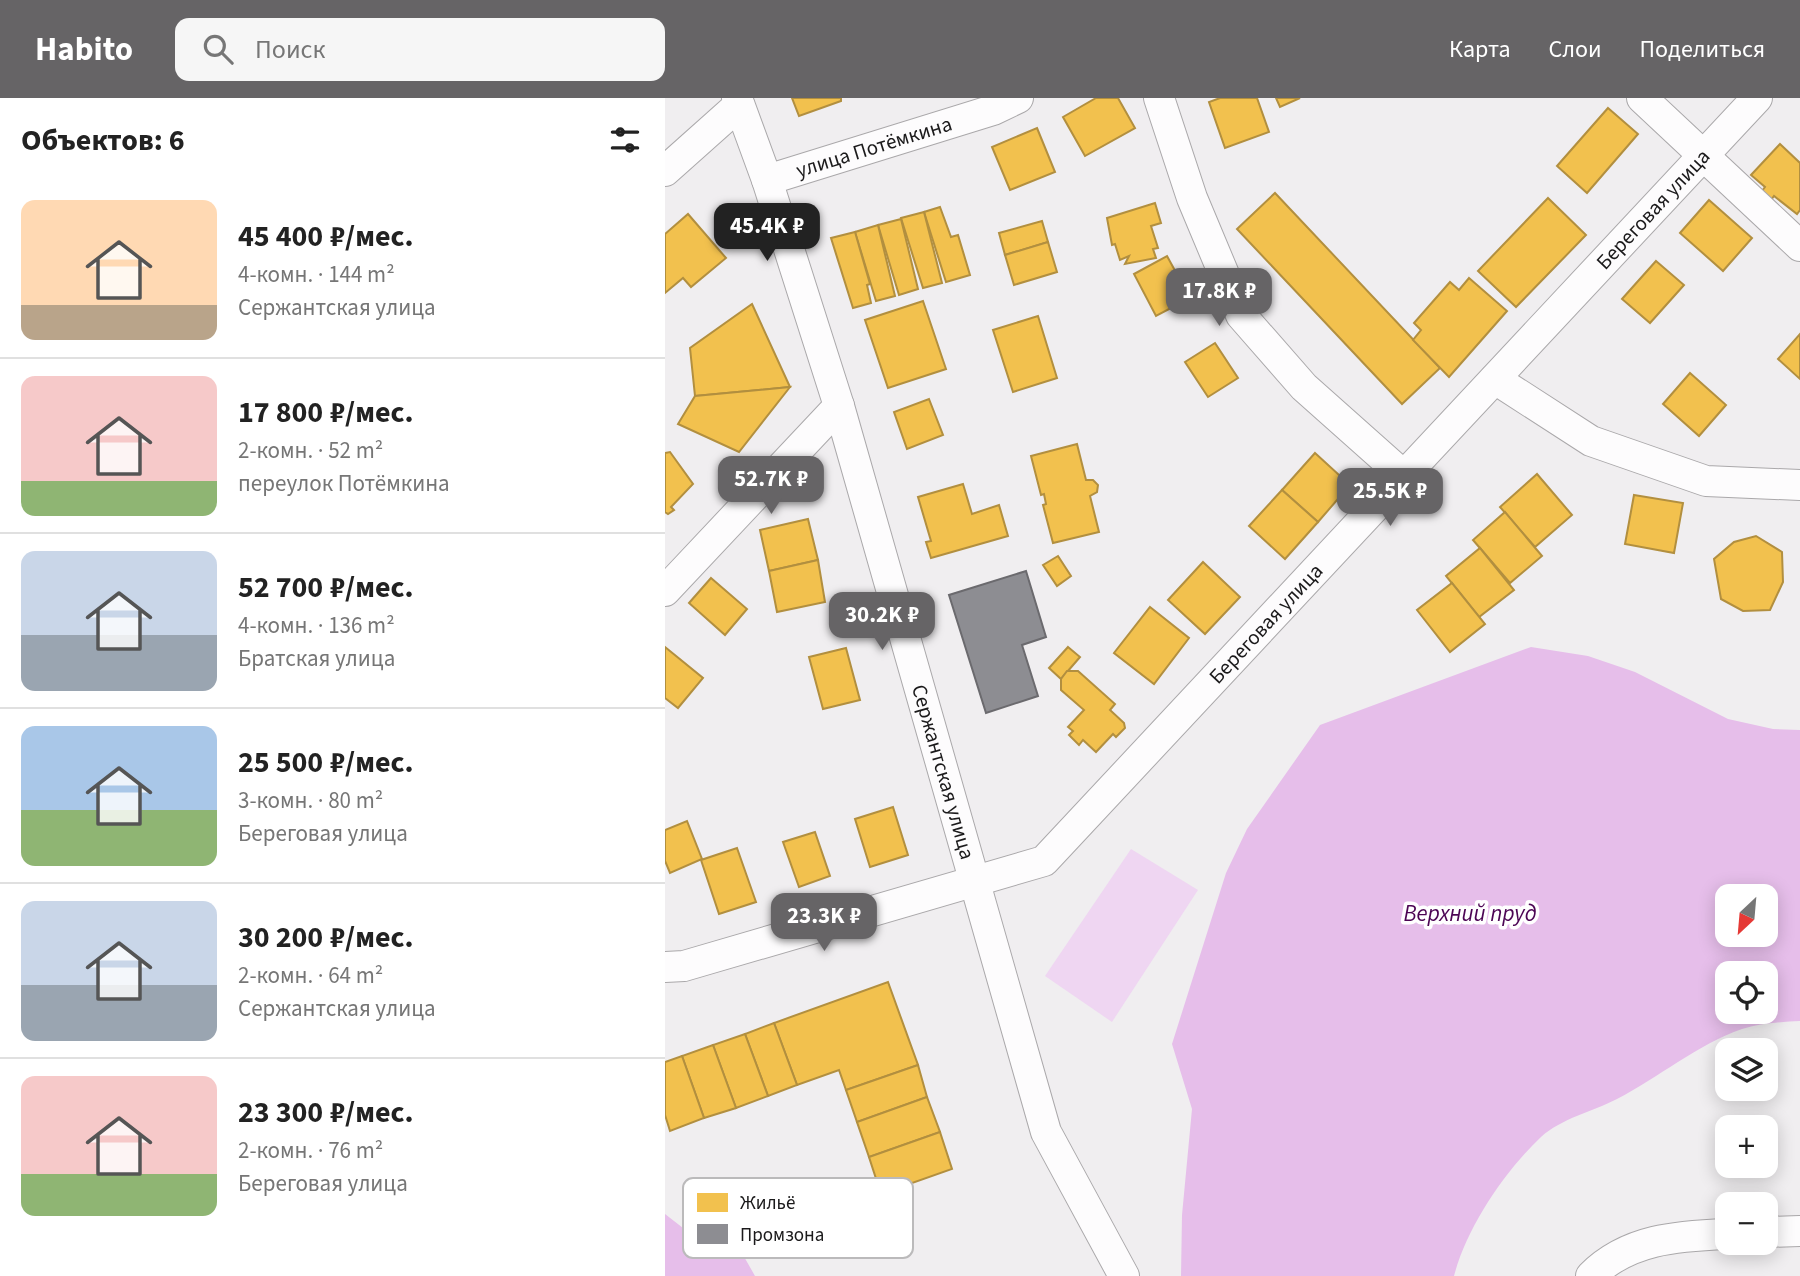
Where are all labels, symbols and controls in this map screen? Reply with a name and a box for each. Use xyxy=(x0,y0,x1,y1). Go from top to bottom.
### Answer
search box xyxy=(175,18,665,81)
text: Habito xyxy=(35,26,133,73)
icon: search xyxy=(199,30,237,68)
text: Поиск xyxy=(255,31,325,68)
text: Карта xyxy=(1449,32,1511,67)
text: Слои xyxy=(1549,32,1602,67)
text: Поделиться xyxy=(1640,32,1765,67)
street label: улица Потёмкина xyxy=(792,109,956,185)
text: Объектов: 6 xyxy=(21,119,185,162)
icon: filters xyxy=(606,121,644,159)
street label: Береговая улица xyxy=(1589,142,1717,276)
pin: 45.4K ₽ xyxy=(702,204,832,263)
text: 45.4K ₽ xyxy=(730,209,804,242)
text: 45 400 ₽/мес. xyxy=(238,215,414,258)
icon: home xyxy=(77,228,161,312)
text: 4-комн. · 144 m² xyxy=(238,258,395,291)
pin: 17.8K ₽ xyxy=(1154,268,1284,328)
text: 17.8K ₽ xyxy=(1182,274,1256,307)
text: Сержантская улица xyxy=(238,291,436,324)
text: 17 800 ₽/мес. xyxy=(238,391,414,434)
icon: home xyxy=(77,404,161,488)
text: 2-комн. · 52 m² xyxy=(238,434,383,467)
pin: 52.7K ₽ xyxy=(706,456,836,516)
text: 52.7K ₽ xyxy=(734,462,808,495)
text: переулок Потёмкина xyxy=(238,467,450,500)
pin: 25.5K ₽ xyxy=(1325,468,1455,528)
text: 25.5K ₽ xyxy=(1353,474,1427,507)
street label: Береговая улица xyxy=(1202,557,1330,691)
text: 52 700 ₽/мес. xyxy=(238,566,414,609)
icon: home xyxy=(77,579,161,663)
pin: 30.2K ₽ xyxy=(817,592,947,652)
text: 30.2K ₽ xyxy=(845,598,919,631)
text: 4-комн. · 136 m² xyxy=(238,609,395,642)
text: Братская улица xyxy=(238,642,395,675)
street label: Сержантская улица xyxy=(904,681,983,863)
text: 25 500 ₽/мес. xyxy=(238,741,414,784)
icon: home xyxy=(77,754,161,838)
text: 3-комн. · 80 m² xyxy=(238,784,383,817)
text: Береговая улица xyxy=(238,817,408,850)
north arrow xyxy=(1715,884,1778,947)
map controls xyxy=(1715,884,1778,1255)
pin: 23.3K ₽ xyxy=(759,894,889,953)
water label: Верхний пруд xyxy=(1403,897,1537,930)
text: 23.3K ₽ xyxy=(787,899,861,932)
text: 30 200 ₽/мес. xyxy=(238,916,414,959)
icon: home xyxy=(77,929,161,1013)
text: 2-комн. · 64 m² xyxy=(238,959,383,992)
button: locate xyxy=(1715,961,1778,1024)
text: Сержантская улица xyxy=(238,992,436,1025)
button: layers xyxy=(1715,1038,1778,1101)
text: 23 300 ₽/мес. xyxy=(238,1091,414,1134)
icon: home xyxy=(77,1104,161,1188)
button: + xyxy=(1715,1115,1778,1178)
text: 2-комн. · 76 m² xyxy=(238,1134,383,1167)
text: Береговая улица xyxy=(238,1167,408,1200)
legend xyxy=(683,1178,913,1258)
text: Жильё xyxy=(740,1190,795,1217)
button: − xyxy=(1715,1192,1778,1255)
text: Промзона xyxy=(740,1222,824,1249)

